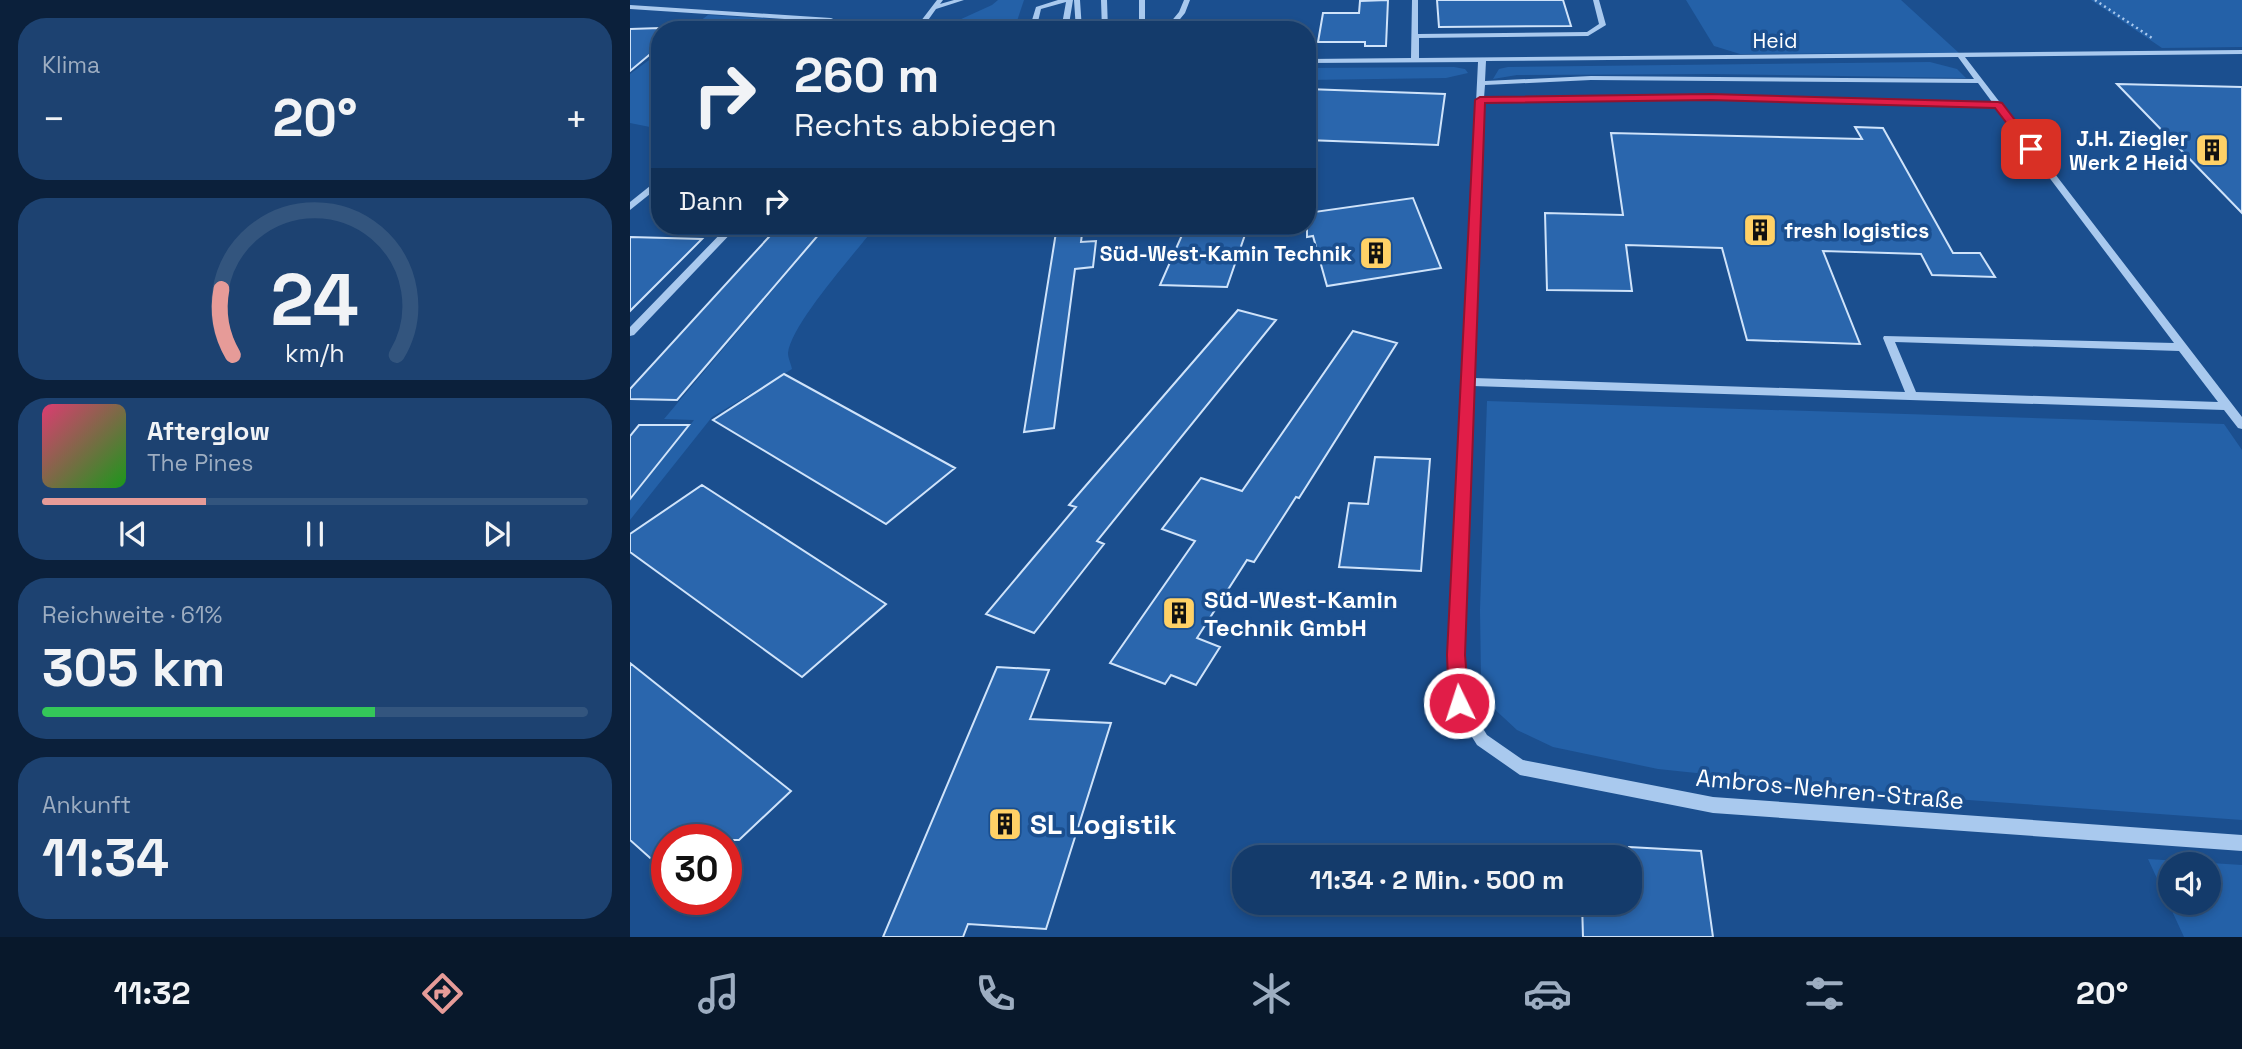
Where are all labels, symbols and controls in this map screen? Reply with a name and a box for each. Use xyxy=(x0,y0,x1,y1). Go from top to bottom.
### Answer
street label: Heid xyxy=(1753,27,1797,54)
text: 260 m xyxy=(794,44,939,106)
icon: right xyxy=(679,49,770,140)
text: Klima xyxy=(42,50,100,80)
text: 20° xyxy=(272,85,358,151)
text: − xyxy=(42,95,66,143)
text: + xyxy=(564,95,588,143)
text: Rechts abbiegen xyxy=(794,105,1057,145)
pin xyxy=(2001,119,2061,179)
place label: J.H. Ziegler Werk 2 Heid xyxy=(2069,125,2188,176)
icon: arrive xyxy=(2012,130,2050,168)
building icon: J.H. Ziegler Werk 2 Heid xyxy=(2193,131,2231,169)
icon: right xyxy=(757,182,795,220)
text: Dann xyxy=(679,184,743,218)
building icon: fresh logistics xyxy=(1741,211,1779,249)
place label: fresh logistics xyxy=(1784,217,1929,244)
building icon: Süd-West-Kamin Technik xyxy=(1357,234,1395,272)
place label: Süd-West-Kamin Technik xyxy=(1100,240,1352,267)
text: 24 xyxy=(271,253,359,346)
text: km/h xyxy=(285,337,345,369)
text: Afterglow xyxy=(147,414,270,448)
text: The Pines xyxy=(147,448,253,478)
icon: previous xyxy=(114,515,152,553)
icon: pause xyxy=(296,515,334,553)
icon: next xyxy=(478,515,516,553)
place label: Süd-West-Kamin Technik GmbH xyxy=(1204,584,1398,643)
building icon: Süd-West-Kamin Technik GmbH xyxy=(1160,594,1198,632)
text: Reichweite · 61% xyxy=(42,600,222,630)
text: 305 km xyxy=(42,635,225,701)
position arrow xyxy=(1422,666,1496,740)
street label: Ambros-Nehren-Straße xyxy=(1695,762,1965,816)
text: Ankunft xyxy=(42,790,131,820)
building icon: SL Logistik xyxy=(986,805,1024,843)
place label: SL Logistik xyxy=(1030,806,1177,842)
speed limit sign: 30 xyxy=(651,824,742,915)
text: 11:34 xyxy=(42,825,169,891)
map controls xyxy=(2158,852,2221,915)
button: sound xyxy=(2158,852,2221,915)
text: 11:34 · 2 Min. · 500 m xyxy=(1310,863,1564,897)
icon: directions xyxy=(418,969,467,1018)
icon: music xyxy=(694,969,743,1018)
icon: phone xyxy=(971,969,1020,1018)
icon: climate xyxy=(1247,969,1296,1018)
icon: car xyxy=(1523,969,1572,1018)
icon: filters xyxy=(1800,969,1849,1018)
text: 11:32 xyxy=(114,973,191,1013)
text: 20° xyxy=(2076,973,2128,1013)

